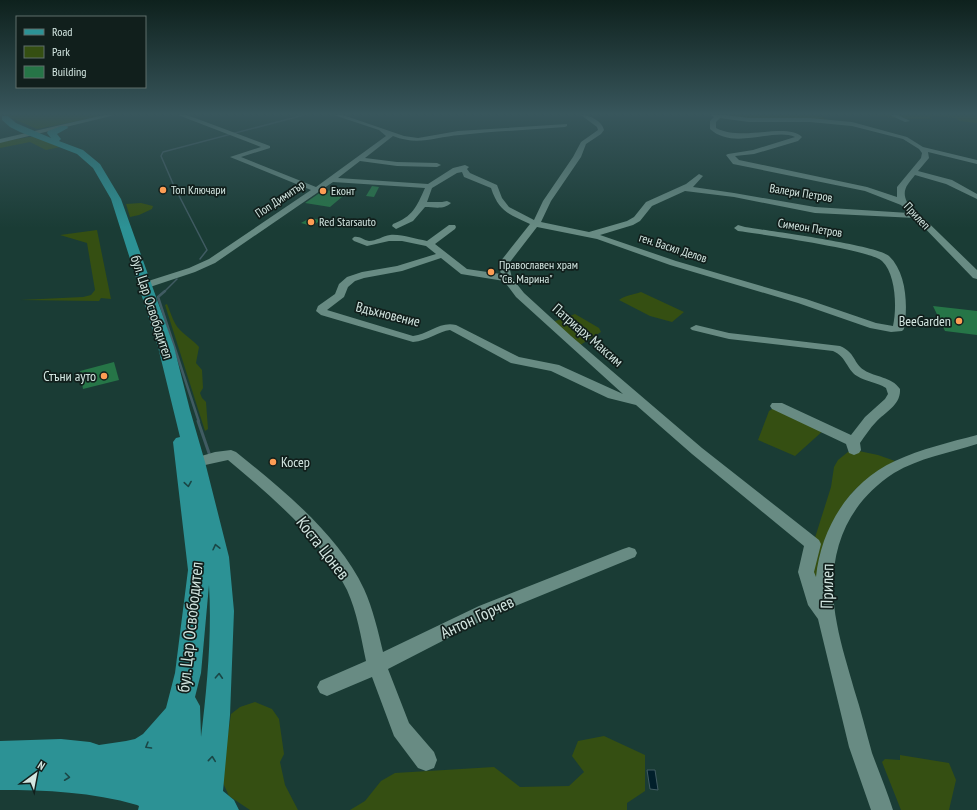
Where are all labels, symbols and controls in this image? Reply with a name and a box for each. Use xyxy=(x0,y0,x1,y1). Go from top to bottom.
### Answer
legend xyxy=(16,16,146,88)
text: Road xyxy=(52,24,72,39)
text: Park xyxy=(52,44,70,59)
text: Building xyxy=(52,64,87,79)
street label: Поп Димитър xyxy=(252,177,307,221)
street label: Валери Петров xyxy=(768,180,834,205)
place label: Топ Ключари xyxy=(171,182,226,197)
place label: Еконт xyxy=(331,183,355,198)
marker: Топ Ключари xyxy=(158,185,168,195)
marker: Еконт xyxy=(318,186,328,196)
street label: Прилеп xyxy=(901,199,934,232)
place label: Red Starsauto xyxy=(319,214,376,229)
street label: Симеон Петров xyxy=(777,215,844,240)
marker: Red Starsauto xyxy=(306,217,316,227)
street label: ген. Васил Делов xyxy=(637,229,709,266)
street label: бул. Цар Освободител xyxy=(127,253,177,361)
place label: Православен храм "Св. Марина" xyxy=(499,257,578,286)
marker: Православен храм "Св. Марина" xyxy=(486,267,496,277)
street label: Вдъхновение xyxy=(354,297,422,331)
street label: Патриарх Максим xyxy=(549,299,627,371)
place label: BeeGarden xyxy=(899,312,951,330)
marker: BeeGarden xyxy=(954,316,964,326)
place label: Стъни ауто xyxy=(43,367,96,385)
marker: Стъни ауто xyxy=(99,371,109,381)
place label: Косер xyxy=(281,453,310,471)
marker: Косер xyxy=(268,457,278,467)
one-way arrow xyxy=(183,481,191,487)
street label: Коста Цонев xyxy=(291,512,355,584)
one-way arrow xyxy=(212,543,220,550)
street label: бул. Цар Освободител xyxy=(172,561,208,693)
street label: Прилеп xyxy=(816,563,838,609)
street label: Антон Горчев xyxy=(437,590,518,644)
one-way arrow xyxy=(214,673,223,679)
one-way arrow xyxy=(145,742,152,749)
north arrow xyxy=(16,754,56,794)
one-way arrow xyxy=(207,756,216,762)
text: N xyxy=(35,758,48,773)
one-way arrow xyxy=(64,772,70,781)

